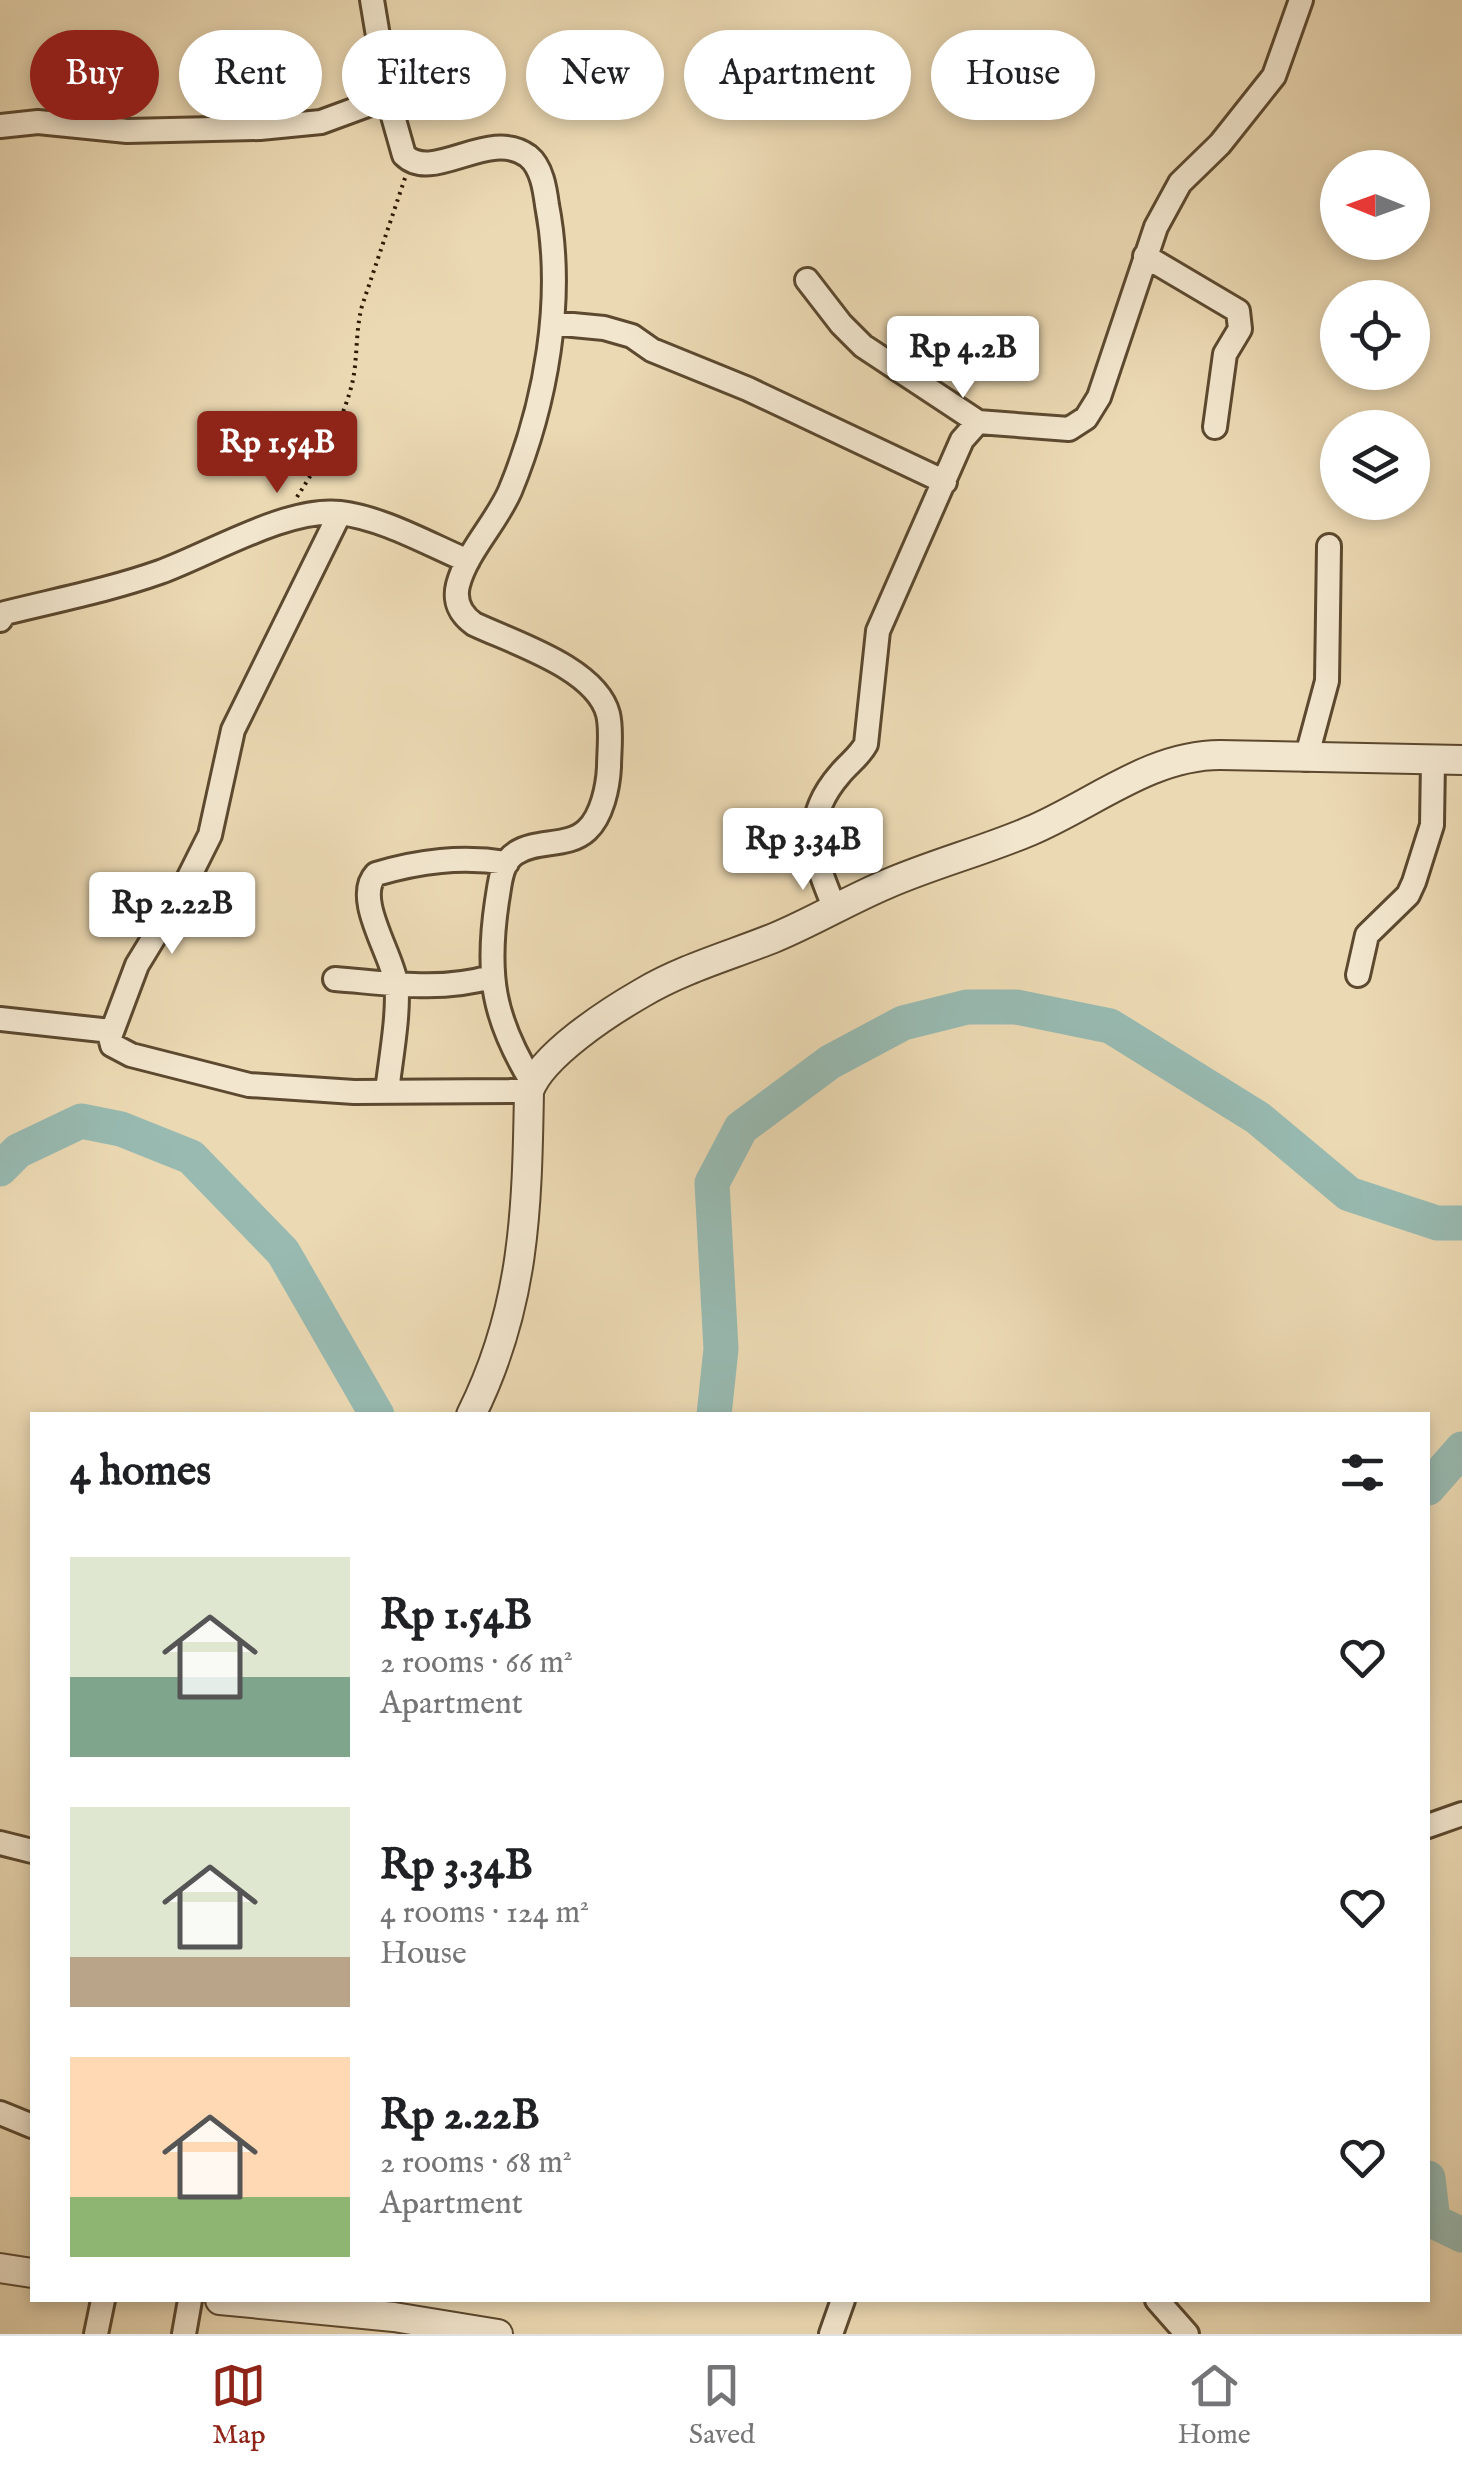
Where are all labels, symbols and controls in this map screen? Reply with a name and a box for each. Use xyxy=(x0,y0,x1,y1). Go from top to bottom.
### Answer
chip: Buy xyxy=(30,30,159,120)
chip: Rent xyxy=(179,30,322,120)
chip: Filters xyxy=(342,30,506,120)
chip: New xyxy=(526,30,664,120)
chip: Apartment xyxy=(684,30,911,120)
chip: House xyxy=(931,30,1095,120)
north arrow xyxy=(1320,150,1430,260)
map controls xyxy=(1320,150,1430,520)
button: locate xyxy=(1320,280,1430,390)
pin: Rp 4.2B xyxy=(871,316,1055,401)
text: Rp 4.2B xyxy=(909,328,1017,369)
button: layers xyxy=(1320,410,1430,520)
pin: Rp 1.54B xyxy=(174,411,380,496)
text: Rp 1.54B xyxy=(219,423,335,464)
pin: Rp 3.34B xyxy=(700,808,906,893)
text: Rp 3.34B xyxy=(745,820,861,861)
pin: Rp 2.22B xyxy=(69,872,275,957)
text: Rp 2.22B xyxy=(111,884,233,925)
icon: filters xyxy=(1335,1445,1390,1500)
text: 4 homes xyxy=(70,1446,211,1499)
text: Rp 1.54B xyxy=(380,1590,532,1643)
icon: home xyxy=(150,1597,270,1717)
icon: heart xyxy=(1335,1630,1390,1685)
text: 2 rooms · 66 m² xyxy=(380,1643,573,1684)
text: Apartment xyxy=(380,1684,523,1725)
text: Rp 3.34B xyxy=(380,1840,532,1893)
icon: home xyxy=(150,1847,270,1967)
icon: heart xyxy=(1335,1880,1390,1935)
text: 4 rooms · 124 m² xyxy=(380,1893,589,1934)
text: House xyxy=(380,1934,467,1975)
text: Rp 2.22B xyxy=(380,2090,540,2143)
icon: home xyxy=(150,2097,270,2217)
icon: heart xyxy=(1335,2130,1390,2185)
text: 2 rooms · 68 m² xyxy=(380,2143,572,2184)
text: Apartment xyxy=(380,2184,523,2225)
tab: Map xyxy=(211,2358,266,2453)
tab: Saved xyxy=(689,2358,755,2453)
tab: Home xyxy=(1178,2358,1251,2453)

